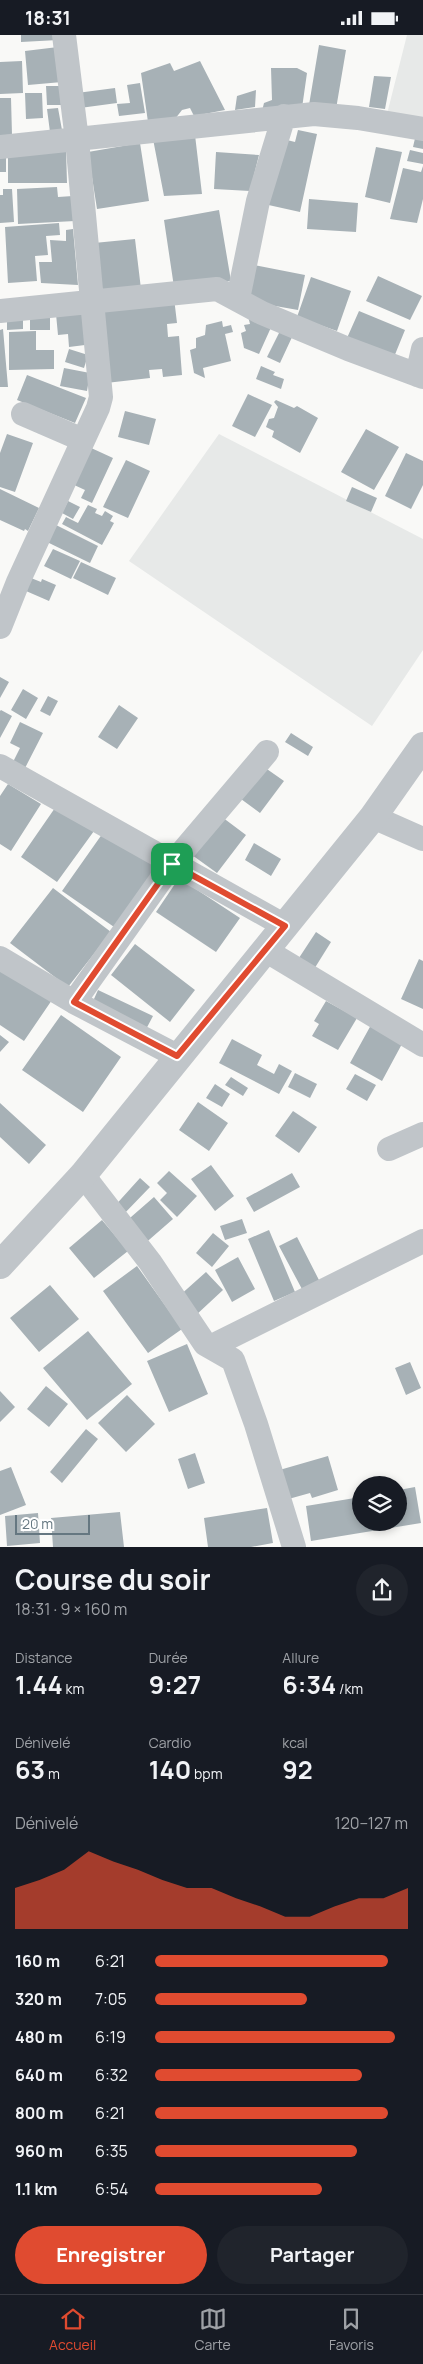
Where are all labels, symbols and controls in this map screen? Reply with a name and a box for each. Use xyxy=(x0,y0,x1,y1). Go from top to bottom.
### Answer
text: 18:31 xyxy=(25,5,71,31)
pin xyxy=(151,843,193,885)
icon: arrive xyxy=(158,850,186,878)
map controls xyxy=(352,1476,407,1531)
button: layers xyxy=(352,1476,407,1531)
scale bar xyxy=(15,1511,90,1535)
text: 20 m xyxy=(22,1514,53,1533)
text: Course du soir xyxy=(15,1560,211,1598)
button: share xyxy=(356,1564,408,1616)
text: 18:31 · 9 × 160 m xyxy=(15,1598,127,1620)
text: Distance xyxy=(15,1648,72,1667)
text: Durée xyxy=(149,1648,188,1667)
text: Allure xyxy=(282,1648,319,1667)
text: 1.44 xyxy=(15,1667,63,1702)
text: 9:27 xyxy=(149,1667,201,1702)
text: 6:34 xyxy=(282,1667,336,1702)
text: km xyxy=(63,1679,84,1698)
text: /km xyxy=(336,1679,363,1698)
text: Dénivelé xyxy=(15,1733,70,1752)
text: Cardio xyxy=(149,1733,191,1752)
text: kcal xyxy=(282,1733,308,1752)
text: 63 xyxy=(15,1752,45,1787)
text: 140 xyxy=(149,1752,191,1787)
text: 92 xyxy=(282,1752,313,1787)
text: m xyxy=(45,1764,60,1783)
text: bpm xyxy=(191,1764,223,1783)
text: Dénivelé xyxy=(15,1812,78,1834)
text: 120–127 m xyxy=(334,1812,408,1834)
text: 160 m xyxy=(15,1950,60,1972)
text: 6:21 xyxy=(95,1950,125,1972)
text: 320 m xyxy=(15,1988,62,2010)
text: 7:05 xyxy=(95,1988,127,2010)
text: 480 m xyxy=(15,2026,63,2048)
text: 6:19 xyxy=(95,2026,126,2048)
text: 640 m xyxy=(15,2064,63,2086)
text: 6:32 xyxy=(95,2064,128,2086)
text: 800 m xyxy=(15,2102,63,2124)
text: 6:21 xyxy=(95,2102,125,2124)
text: 960 m xyxy=(15,2140,63,2162)
text: 6:35 xyxy=(95,2140,128,2162)
text: 1.1 km xyxy=(15,2178,58,2200)
text: 6:54 xyxy=(95,2178,128,2200)
button: Enregistrer xyxy=(15,2226,207,2284)
button: Partager xyxy=(217,2226,408,2284)
tab: Accueil xyxy=(49,2305,96,2354)
tab: Carte xyxy=(194,2305,231,2354)
tab: Favoris xyxy=(329,2305,374,2354)

